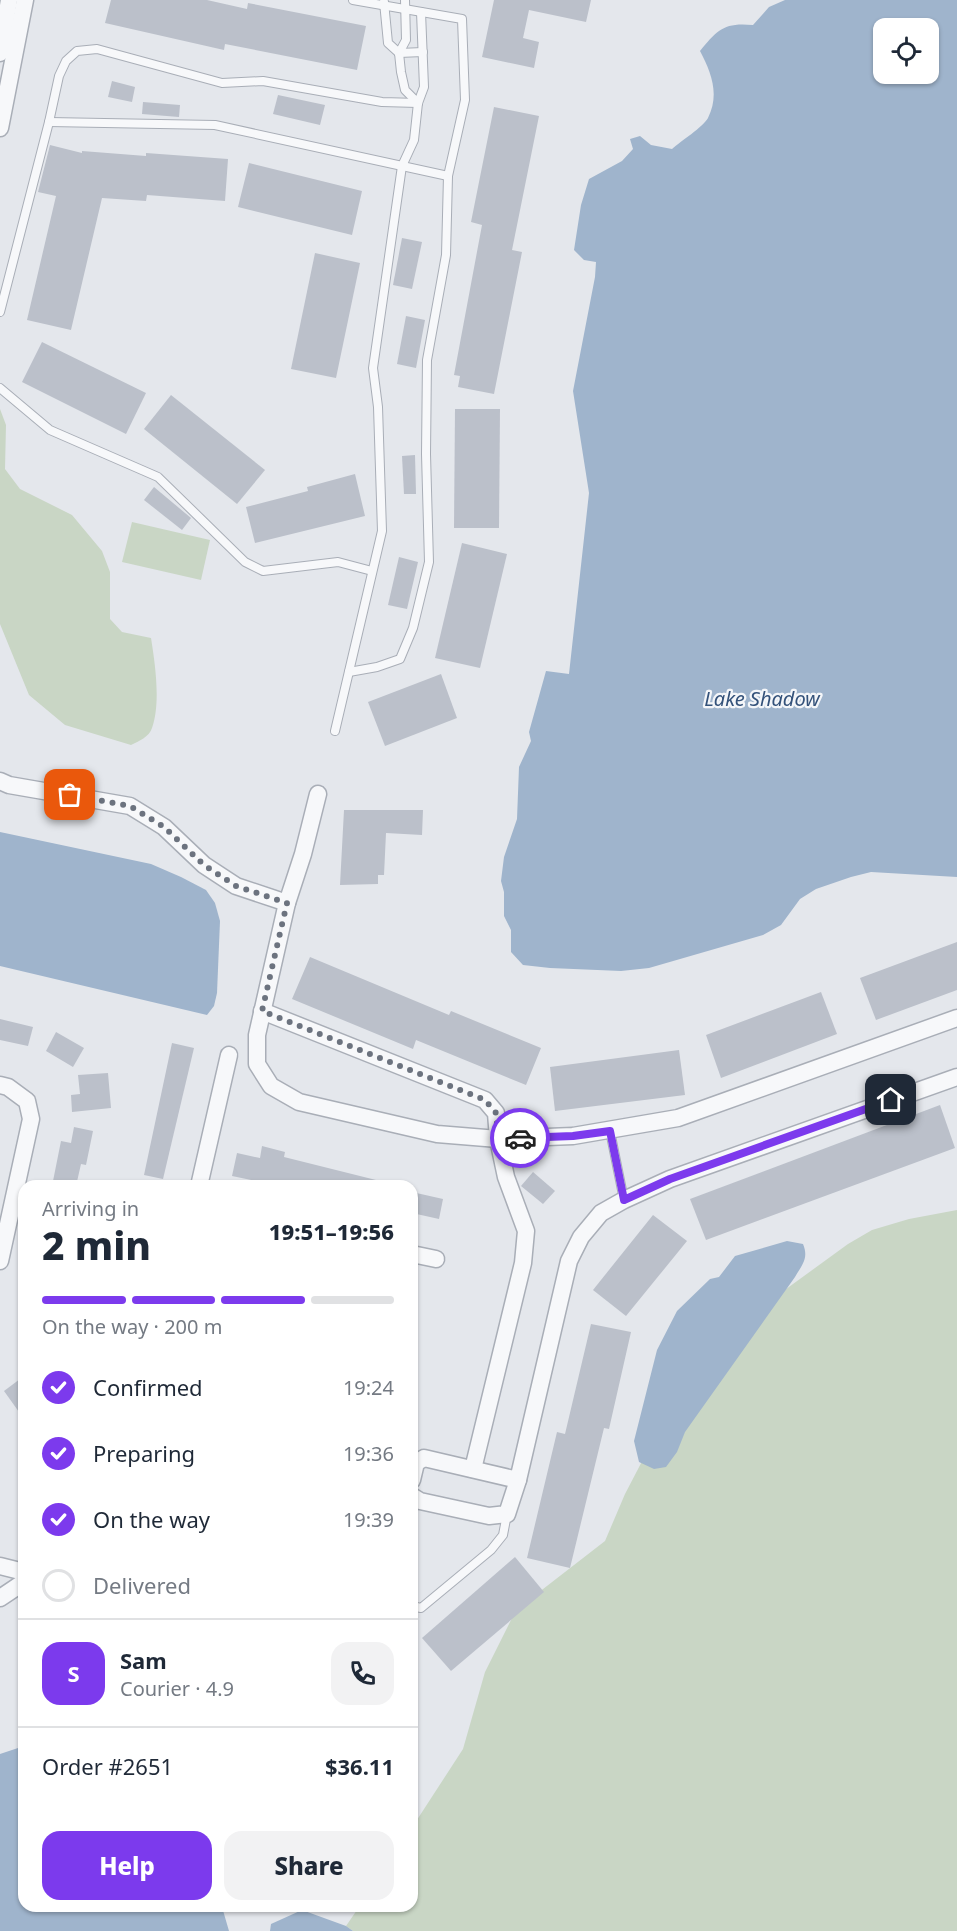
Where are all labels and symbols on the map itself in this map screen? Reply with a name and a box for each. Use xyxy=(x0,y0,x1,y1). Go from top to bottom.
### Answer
water label: Lake Shadow xyxy=(704,685,821,712)
pin xyxy=(44,769,95,820)
pin xyxy=(865,1074,916,1125)
courier xyxy=(490,1108,550,1168)

